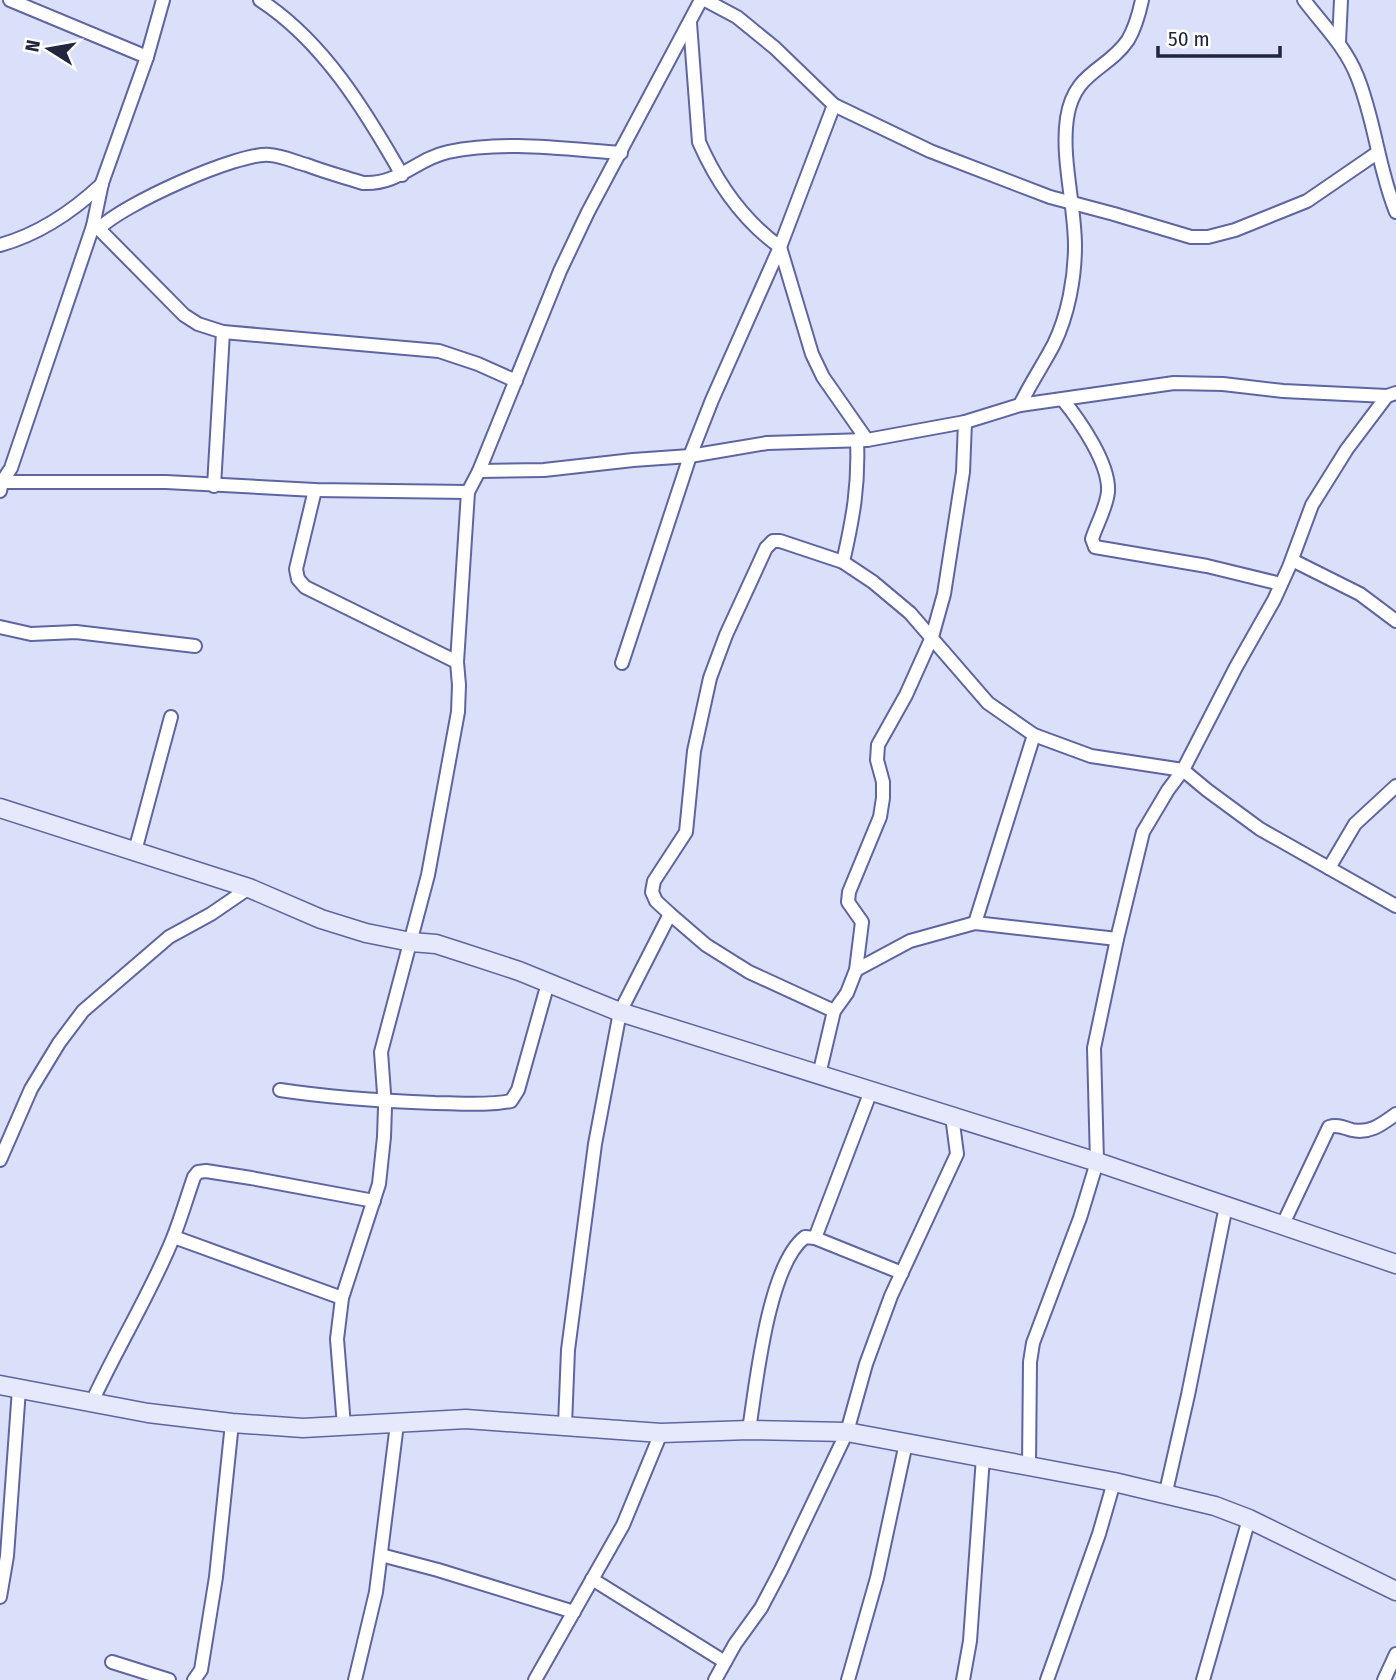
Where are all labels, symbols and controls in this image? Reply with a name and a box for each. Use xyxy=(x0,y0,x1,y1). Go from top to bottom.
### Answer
north arrow xyxy=(14,14,84,84)
scale bar xyxy=(1158,14,1280,58)
text: 50 m xyxy=(1168,26,1210,52)
text: N xyxy=(20,38,45,54)

